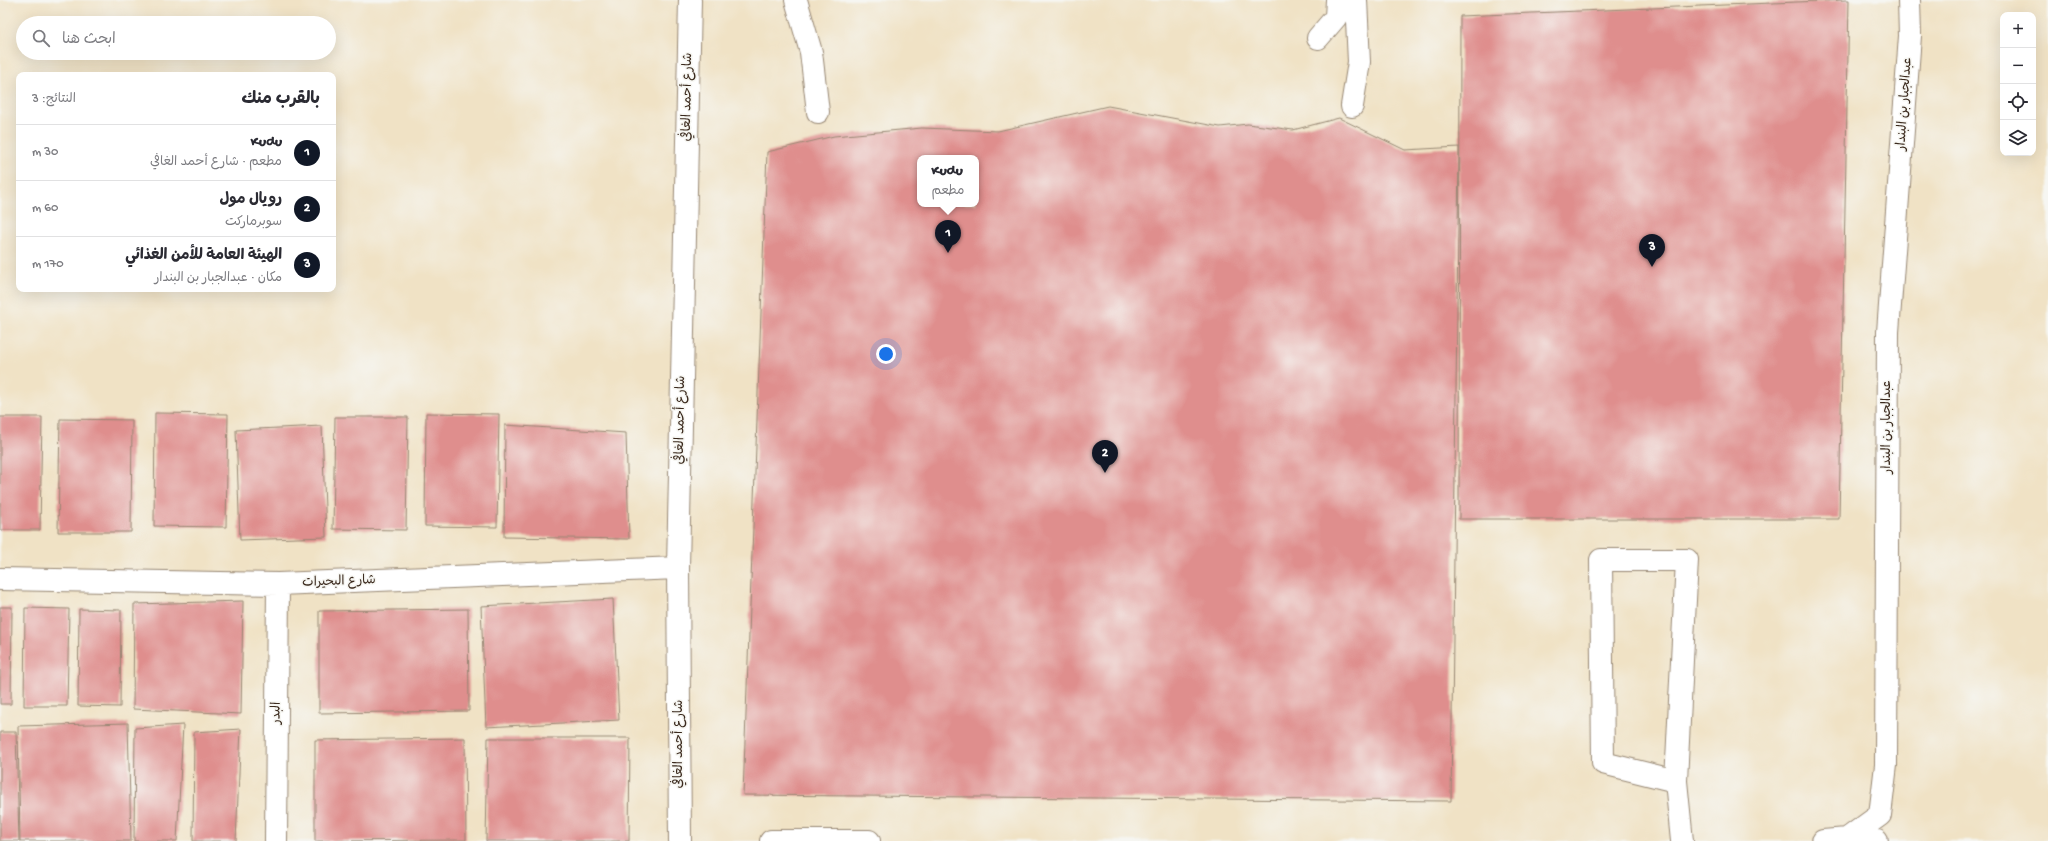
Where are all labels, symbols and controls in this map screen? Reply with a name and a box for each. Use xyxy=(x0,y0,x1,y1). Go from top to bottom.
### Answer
map controls xyxy=(2000,12,2036,156)
button: + xyxy=(2000,12,2036,48)
search box xyxy=(16,16,336,60)
icon: search xyxy=(30,27,52,49)
text: ابحث هنا xyxy=(62,31,116,49)
button: − xyxy=(2000,48,2036,84)
street label: شارع أحمد الغافي xyxy=(677,52,696,142)
street label: عبدالجبار بن البندار xyxy=(1894,57,1916,152)
button: locate xyxy=(2000,84,2036,120)
text: بالقرب منك xyxy=(241,90,320,110)
text: النتائج: 3 xyxy=(32,92,76,107)
button: layers xyxy=(2000,120,2036,156)
text: Kudu xyxy=(251,133,282,151)
text: 30 m xyxy=(32,145,58,160)
text: 1 xyxy=(304,145,310,160)
text: مطعم · شارع أحمد الغافي xyxy=(150,155,282,170)
popup xyxy=(917,155,979,207)
text: Kudu xyxy=(932,162,963,180)
text: مطعم xyxy=(932,184,964,199)
text: رويال مول xyxy=(220,191,282,209)
text: 60 m xyxy=(32,201,58,216)
text: 2 xyxy=(304,201,310,216)
text: سوبرماركت xyxy=(225,215,282,230)
pin: 1 xyxy=(935,220,961,253)
pin: 3 xyxy=(1639,234,1665,267)
text: الهيئة العامة للأمن الغذائي xyxy=(125,247,282,265)
text: 170 m xyxy=(32,257,64,272)
text: 3 xyxy=(304,257,310,272)
text: مكان · عبدالجبار بن البندار xyxy=(154,271,282,286)
your location xyxy=(876,344,896,364)
street label: شارع أحمد الغافي xyxy=(670,375,689,465)
street label: عبدالجبار بن البندار xyxy=(1880,380,1895,475)
pin: 2 xyxy=(1092,440,1118,473)
street label: شارع البحيرات xyxy=(302,573,376,591)
street label: شارع أحمد الغافي xyxy=(669,700,687,788)
street label: البدر xyxy=(269,702,285,725)

